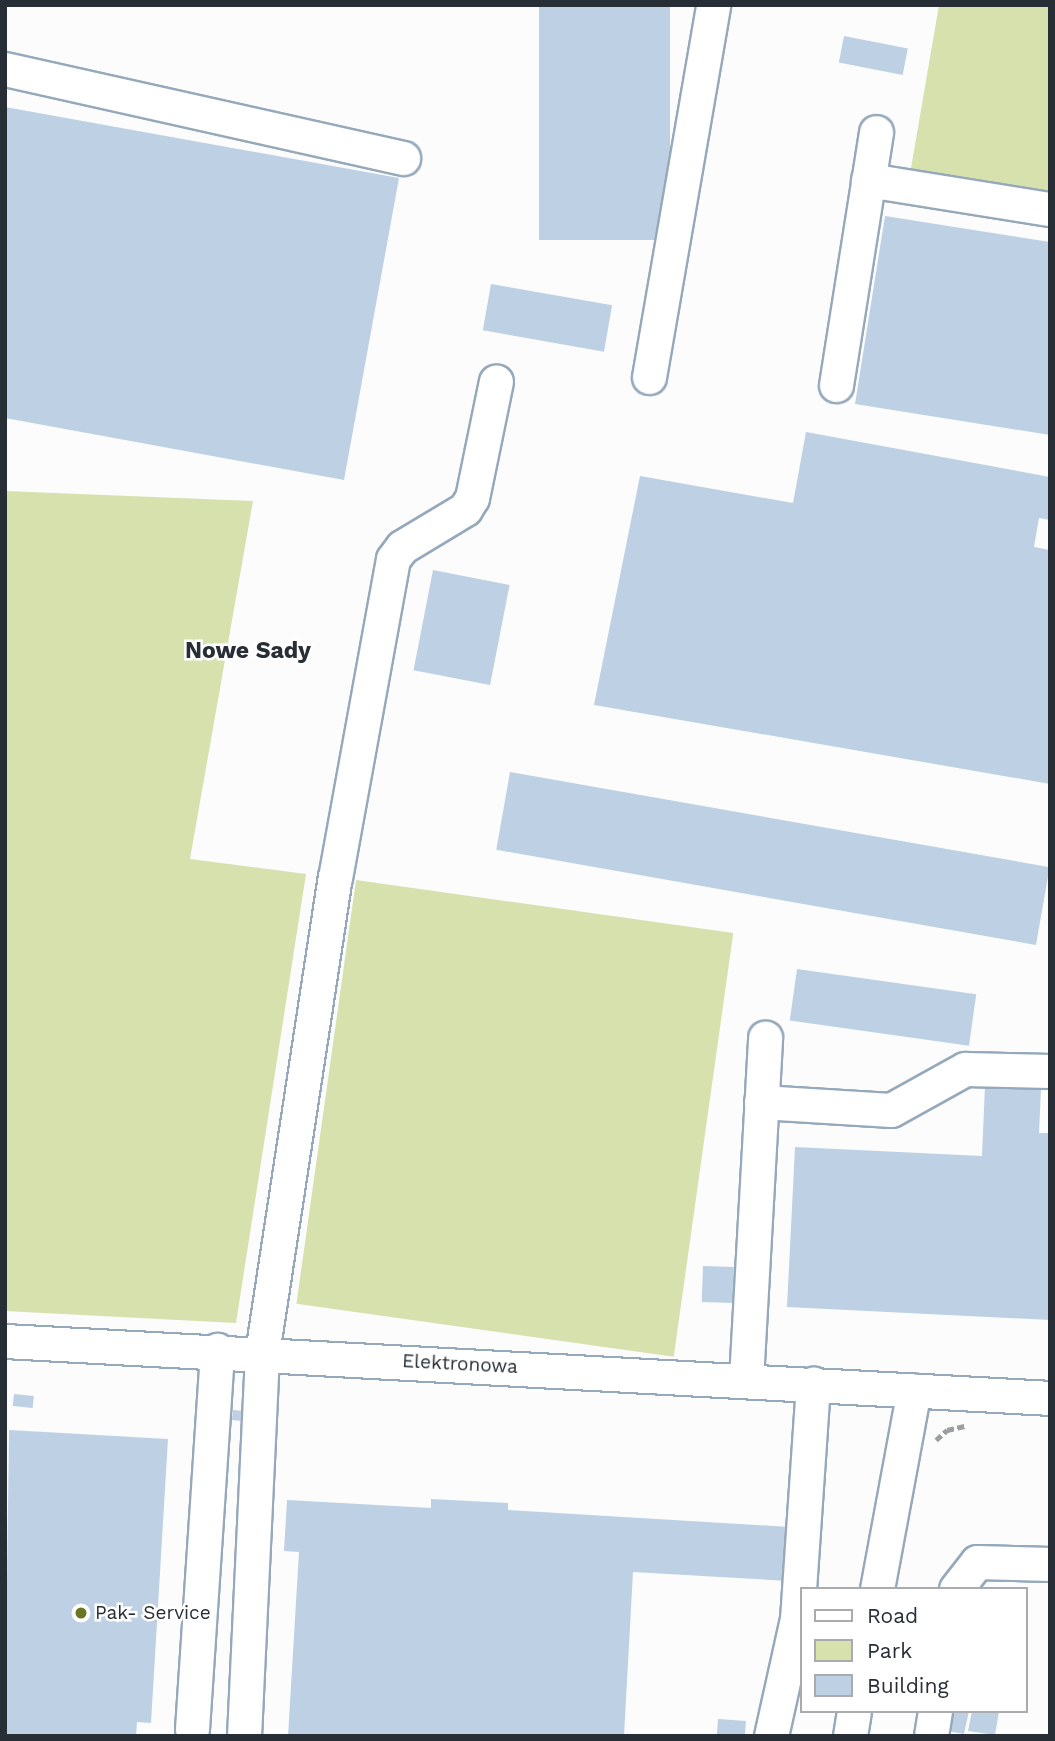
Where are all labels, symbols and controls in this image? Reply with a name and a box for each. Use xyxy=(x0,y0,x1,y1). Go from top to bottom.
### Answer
district label: Nowe Sady xyxy=(185,637,311,665)
street label: Elektronowa xyxy=(402,1350,518,1378)
legend xyxy=(800,1587,1027,1713)
place label: Pak- Service xyxy=(95,1602,211,1624)
text: Road xyxy=(867,1603,918,1628)
marker: Pak- Service xyxy=(73,1605,89,1621)
text: Park xyxy=(867,1638,912,1663)
text: Building xyxy=(867,1673,949,1698)

